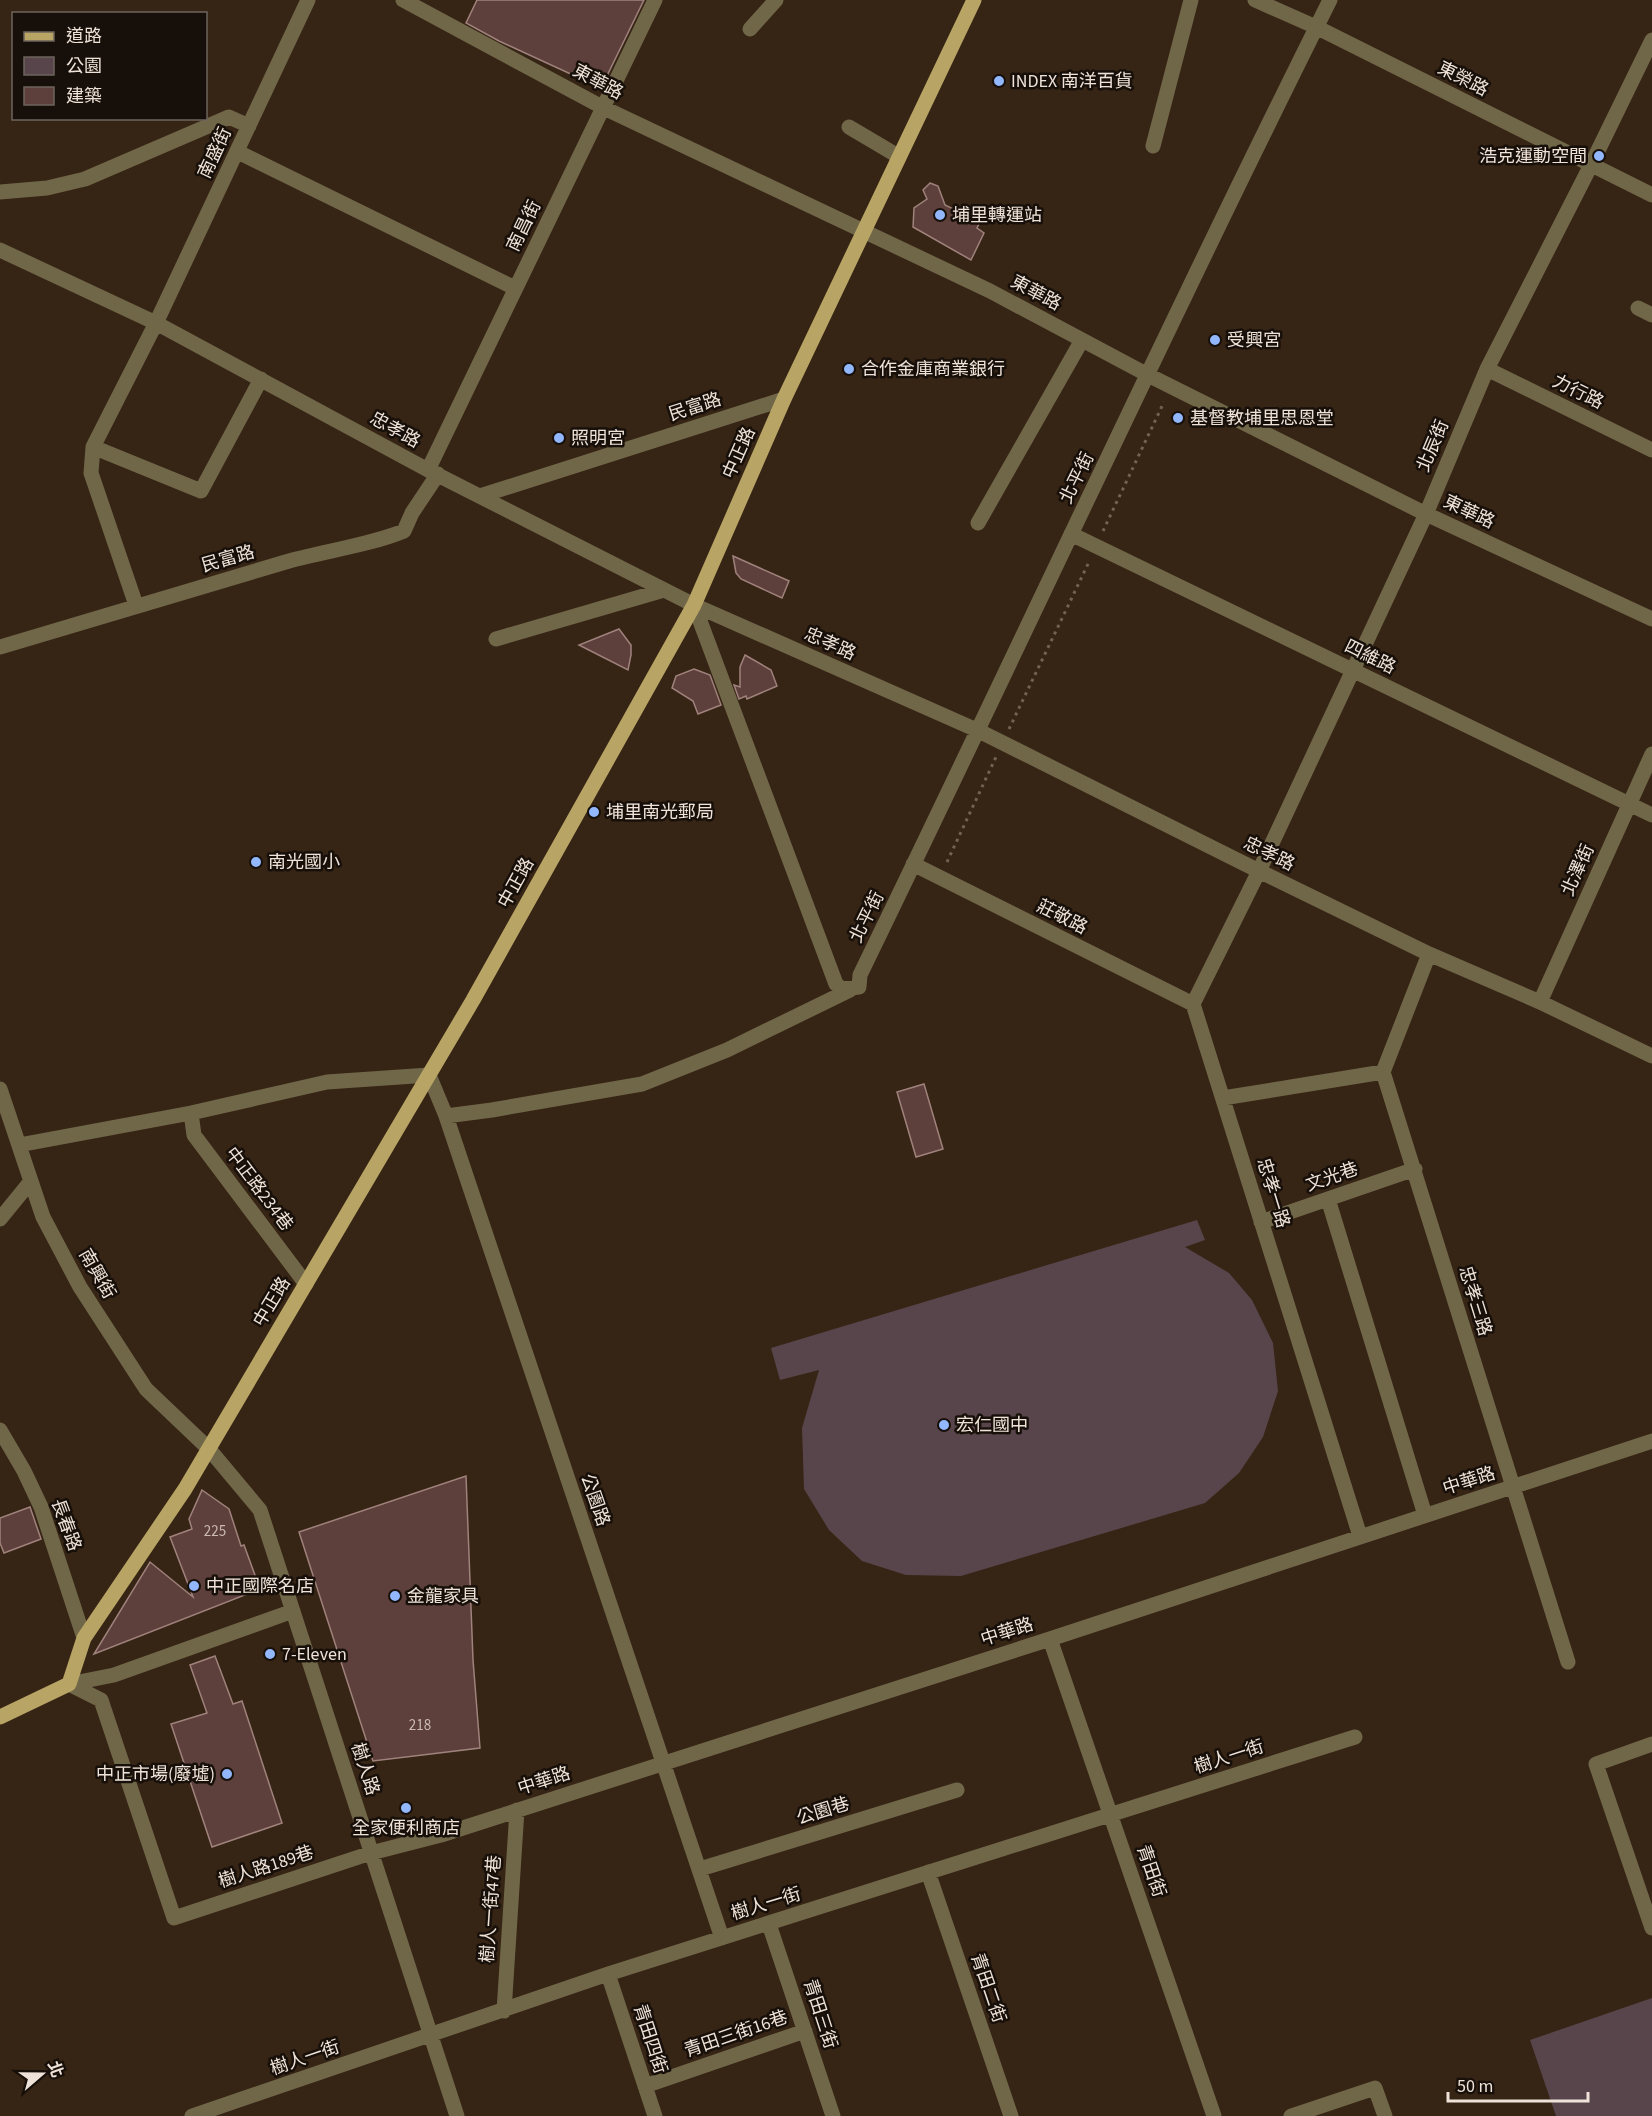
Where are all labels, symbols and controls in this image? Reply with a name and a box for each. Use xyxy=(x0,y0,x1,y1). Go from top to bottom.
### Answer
legend xyxy=(12,12,207,120)
text: 道路 xyxy=(66,24,102,49)
text: 公園 xyxy=(66,54,102,79)
street label: 東榮路 xyxy=(1433,56,1493,102)
street label: 東華路 xyxy=(568,58,628,106)
place label: INDEX 南洋百貨 xyxy=(1011,69,1133,94)
marker: INDEX 南洋百貨 xyxy=(992,74,1006,88)
text: 建築 xyxy=(66,84,102,109)
street label: 南盛街 xyxy=(192,123,238,183)
place label: 浩克運動空間 xyxy=(1479,144,1587,169)
marker: 浩克運動空間 xyxy=(1592,149,1606,163)
street label: 南昌街 xyxy=(501,196,547,256)
place label: 埔里轉運站 xyxy=(952,203,1042,228)
marker: 埔里轉運站 xyxy=(933,208,947,222)
street label: 東華路 xyxy=(1006,269,1066,317)
place label: 受興宮 xyxy=(1227,328,1281,353)
marker: 受興宮 xyxy=(1208,333,1222,347)
place label: 合作金庫商業銀行 xyxy=(861,357,1005,382)
marker: 合作金庫商業銀行 xyxy=(842,362,856,376)
street label: 力行路 xyxy=(1548,369,1608,415)
street label: 民富路 xyxy=(665,387,725,427)
street label: 忠孝路 xyxy=(365,406,425,454)
place label: 基督教埔里思恩堂 xyxy=(1190,406,1334,431)
marker: 基督教埔里思恩堂 xyxy=(1171,411,1185,425)
street label: 北辰街 xyxy=(1411,416,1455,476)
street label: 中正路 xyxy=(717,423,761,483)
place label: 照明宮 xyxy=(571,426,625,451)
marker: 照明宮 xyxy=(552,431,566,445)
street label: 北平街 xyxy=(1054,448,1100,508)
street label: 東華路 xyxy=(1439,489,1499,535)
street label: 民富路 xyxy=(199,540,257,578)
street label: 忠孝路 xyxy=(800,622,860,666)
street label: 四維路 xyxy=(1340,634,1400,680)
place label: 埔里南光郵局 xyxy=(606,800,714,825)
marker: 埔里南光郵局 xyxy=(587,805,601,819)
street label: 忠孝路 xyxy=(1239,831,1299,877)
street label: 北澤街 xyxy=(1556,840,1600,900)
place label: 南光國小 xyxy=(268,850,340,875)
street label: 中正路 xyxy=(492,853,540,913)
marker: 南光國小 xyxy=(249,855,263,869)
street label: 北平街 xyxy=(844,887,890,947)
street label: 莊敬路 xyxy=(1032,894,1092,940)
street label: 中正路234巷 xyxy=(219,1142,299,1236)
street label: 忠孝一路 xyxy=(1251,1155,1295,1231)
street label: 文光巷 xyxy=(1302,1156,1362,1198)
street label: 南興街 xyxy=(73,1244,121,1304)
street label: 忠孝三路 xyxy=(1453,1263,1497,1339)
street label: 中正路 xyxy=(247,1272,297,1332)
place label: 宏仁國中 xyxy=(956,1413,1028,1438)
marker: 宏仁國中 xyxy=(937,1418,951,1432)
street label: 中華路 xyxy=(1439,1461,1499,1501)
street label: 公園路 xyxy=(574,1470,616,1530)
street label: 長春路 xyxy=(45,1495,87,1555)
house number: 225 xyxy=(204,1521,226,1542)
place label: 中正國際名店 xyxy=(206,1574,314,1599)
marker: 中正國際名店 xyxy=(187,1579,201,1593)
place label: 金龍家具 xyxy=(407,1584,479,1609)
marker: 金龍家具 xyxy=(388,1589,402,1603)
street label: 中華路 xyxy=(977,1612,1037,1652)
place label: 7-Eleven xyxy=(282,1642,347,1667)
marker: 7-Eleven xyxy=(263,1647,277,1661)
house number: 218 xyxy=(409,1715,431,1736)
street label: 樹人一街 xyxy=(1191,1734,1267,1780)
street label: 樹人路 xyxy=(345,1739,385,1799)
street label: 中華路 xyxy=(514,1761,574,1801)
place label: 中正市場(廢墟) xyxy=(96,1762,215,1787)
marker: 中正市場(廢墟) xyxy=(220,1767,234,1781)
street label: 公園巷 xyxy=(794,1791,852,1831)
marker: 全家便利商店 xyxy=(399,1801,413,1815)
place label: 全家便利商店 xyxy=(352,1816,460,1841)
street label: 樹人路189巷 xyxy=(215,1840,317,1894)
street label: 青田街 xyxy=(1130,1841,1172,1901)
street label: 樹人一街47巷 xyxy=(475,1854,507,1964)
street label: 樹人一街 xyxy=(728,1882,804,1926)
street label: 青田二街 xyxy=(964,1950,1012,2026)
street label: 青田三街 xyxy=(797,1976,843,2052)
street label: 青田四街 xyxy=(627,2001,673,2077)
street label: 青田三街16巷 xyxy=(681,2005,791,2063)
street label: 樹人一街 xyxy=(267,2034,343,2082)
north arrow xyxy=(12,2044,72,2104)
text: 北 xyxy=(42,2058,68,2080)
scale bar xyxy=(1448,2065,1588,2103)
text: 50 m xyxy=(1457,2074,1493,2099)

